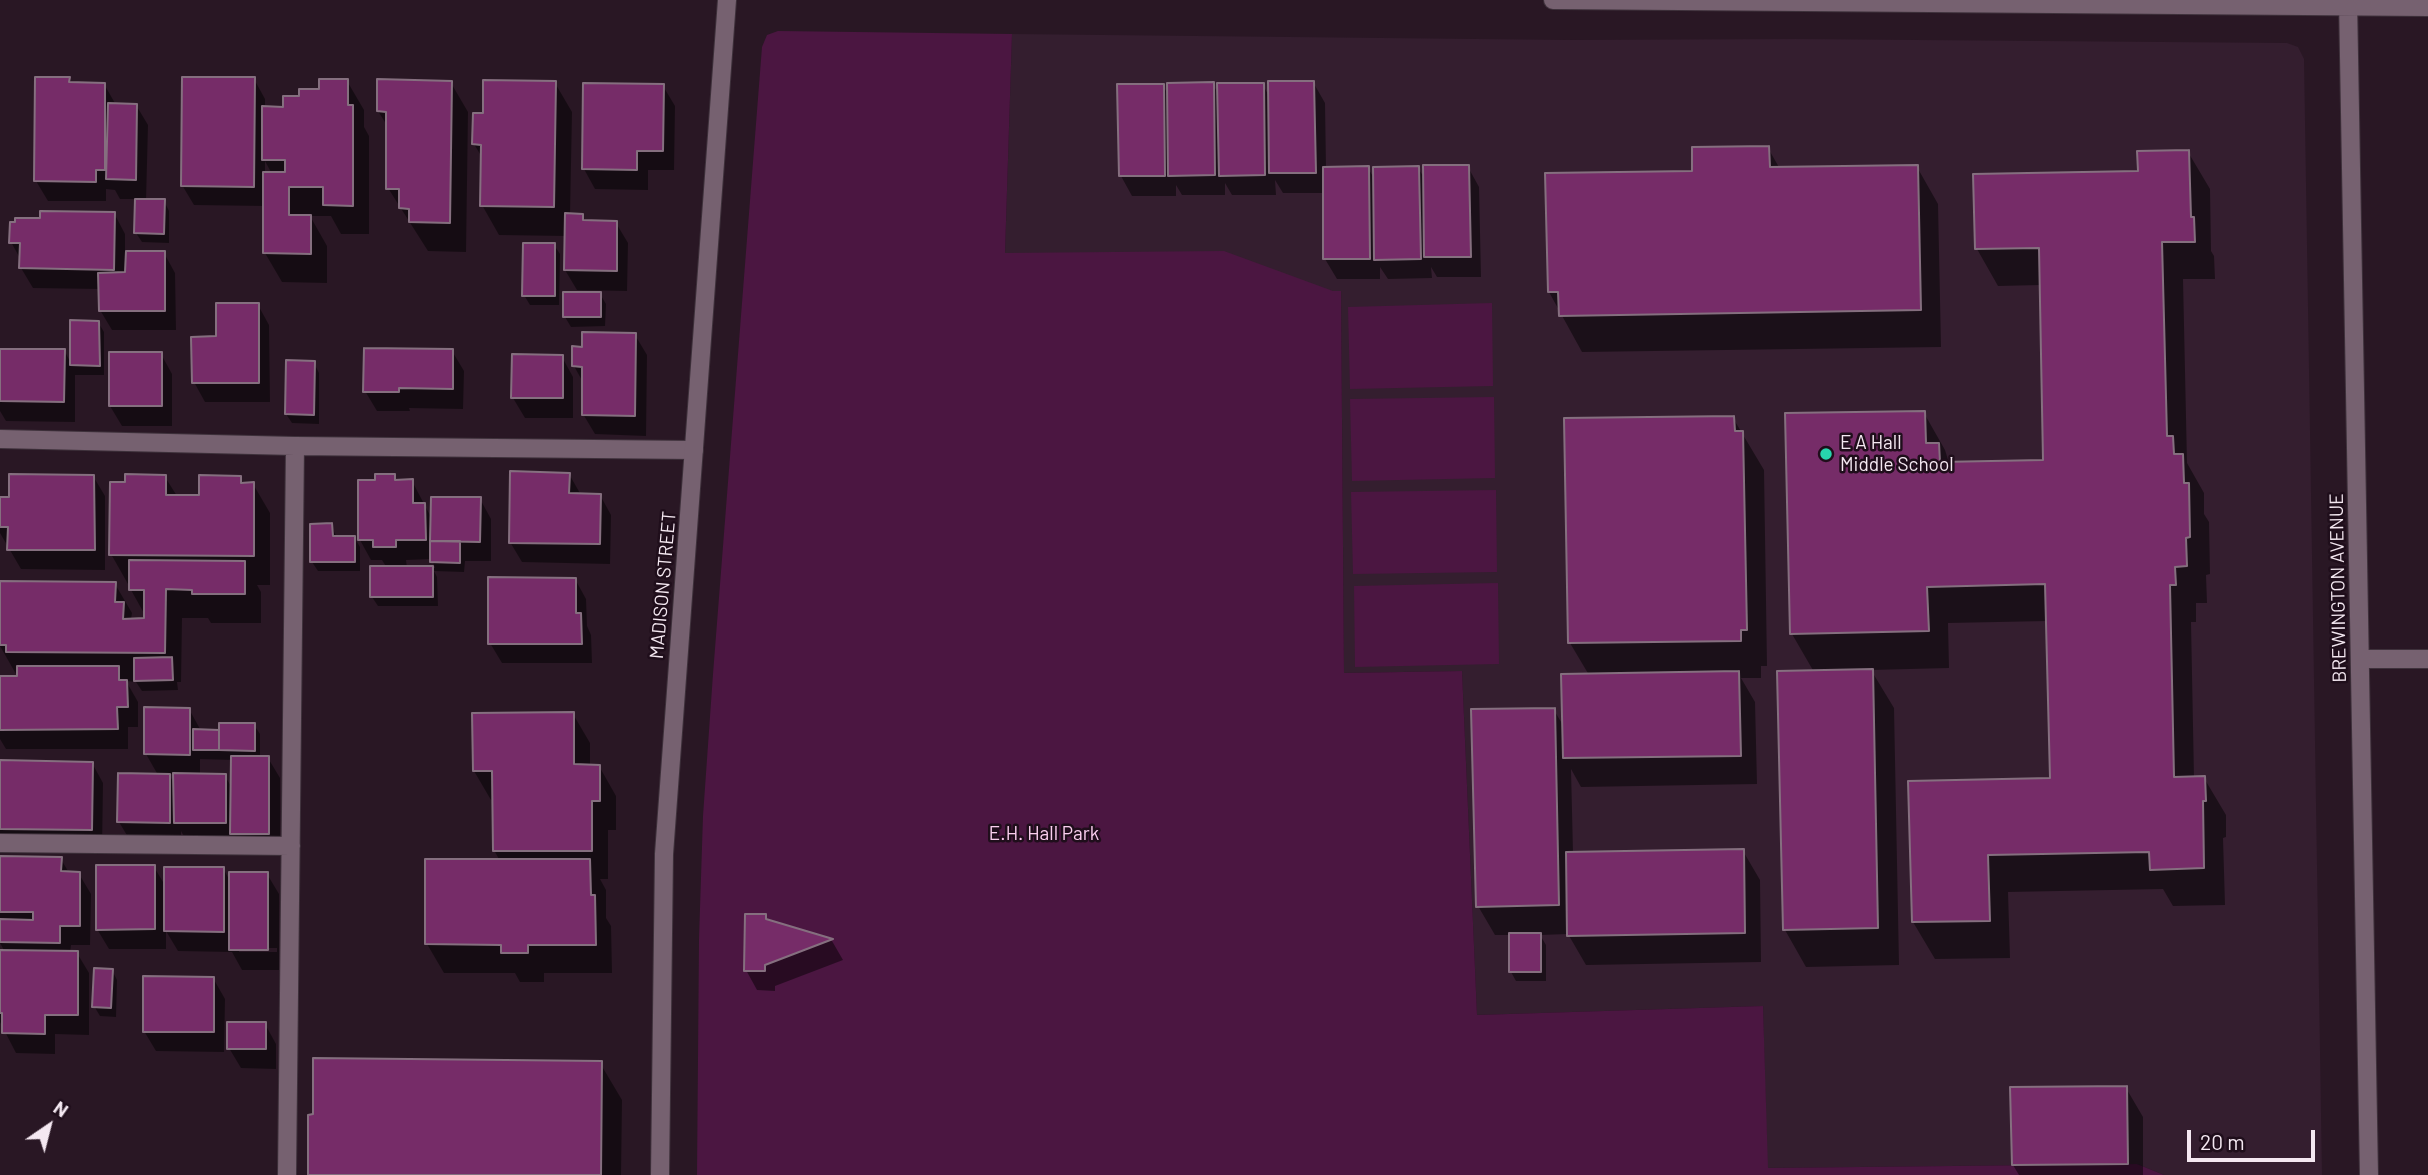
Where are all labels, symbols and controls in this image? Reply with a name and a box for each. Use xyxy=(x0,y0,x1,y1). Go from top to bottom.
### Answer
place label: E A Hall Middle School xyxy=(1840,432,1954,476)
marker: E A Hall Middle School xyxy=(1818,446,1834,462)
street label: BREWINGTON AVENUE xyxy=(2325,493,2351,683)
street label: MADISON STREET xyxy=(645,510,681,660)
park label: E.H. Hall Park xyxy=(989,823,1099,845)
north arrow xyxy=(14,1091,84,1161)
text: N xyxy=(50,1095,73,1121)
scale bar xyxy=(2190,1116,2318,1160)
text: 20 m xyxy=(2200,1129,2245,1154)

